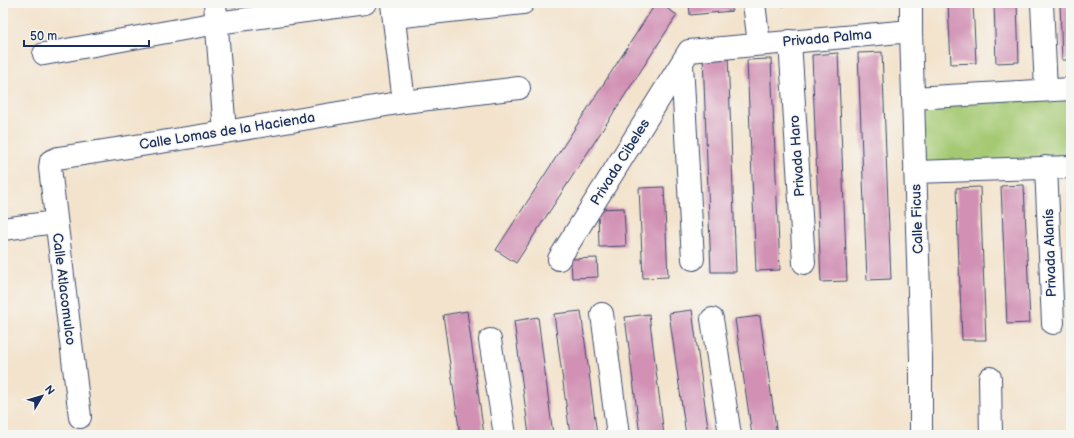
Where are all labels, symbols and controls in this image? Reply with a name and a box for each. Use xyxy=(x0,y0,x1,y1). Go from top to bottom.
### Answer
scale bar xyxy=(24,22,149,48)
street label: Privada Palma xyxy=(782,26,872,50)
text: 50 m xyxy=(30,29,57,44)
street label: Calle Lomas de la Hacienda xyxy=(138,109,316,153)
street label: Privada Haro xyxy=(786,115,808,197)
street label: Privada Cibeles xyxy=(587,116,653,208)
street label: Calle Ficus xyxy=(907,184,927,254)
street label: Privada Alanís xyxy=(1040,208,1060,298)
street label: Calle Atlacomulco xyxy=(49,232,79,346)
north arrow xyxy=(22,376,62,416)
text: N xyxy=(42,383,57,397)

